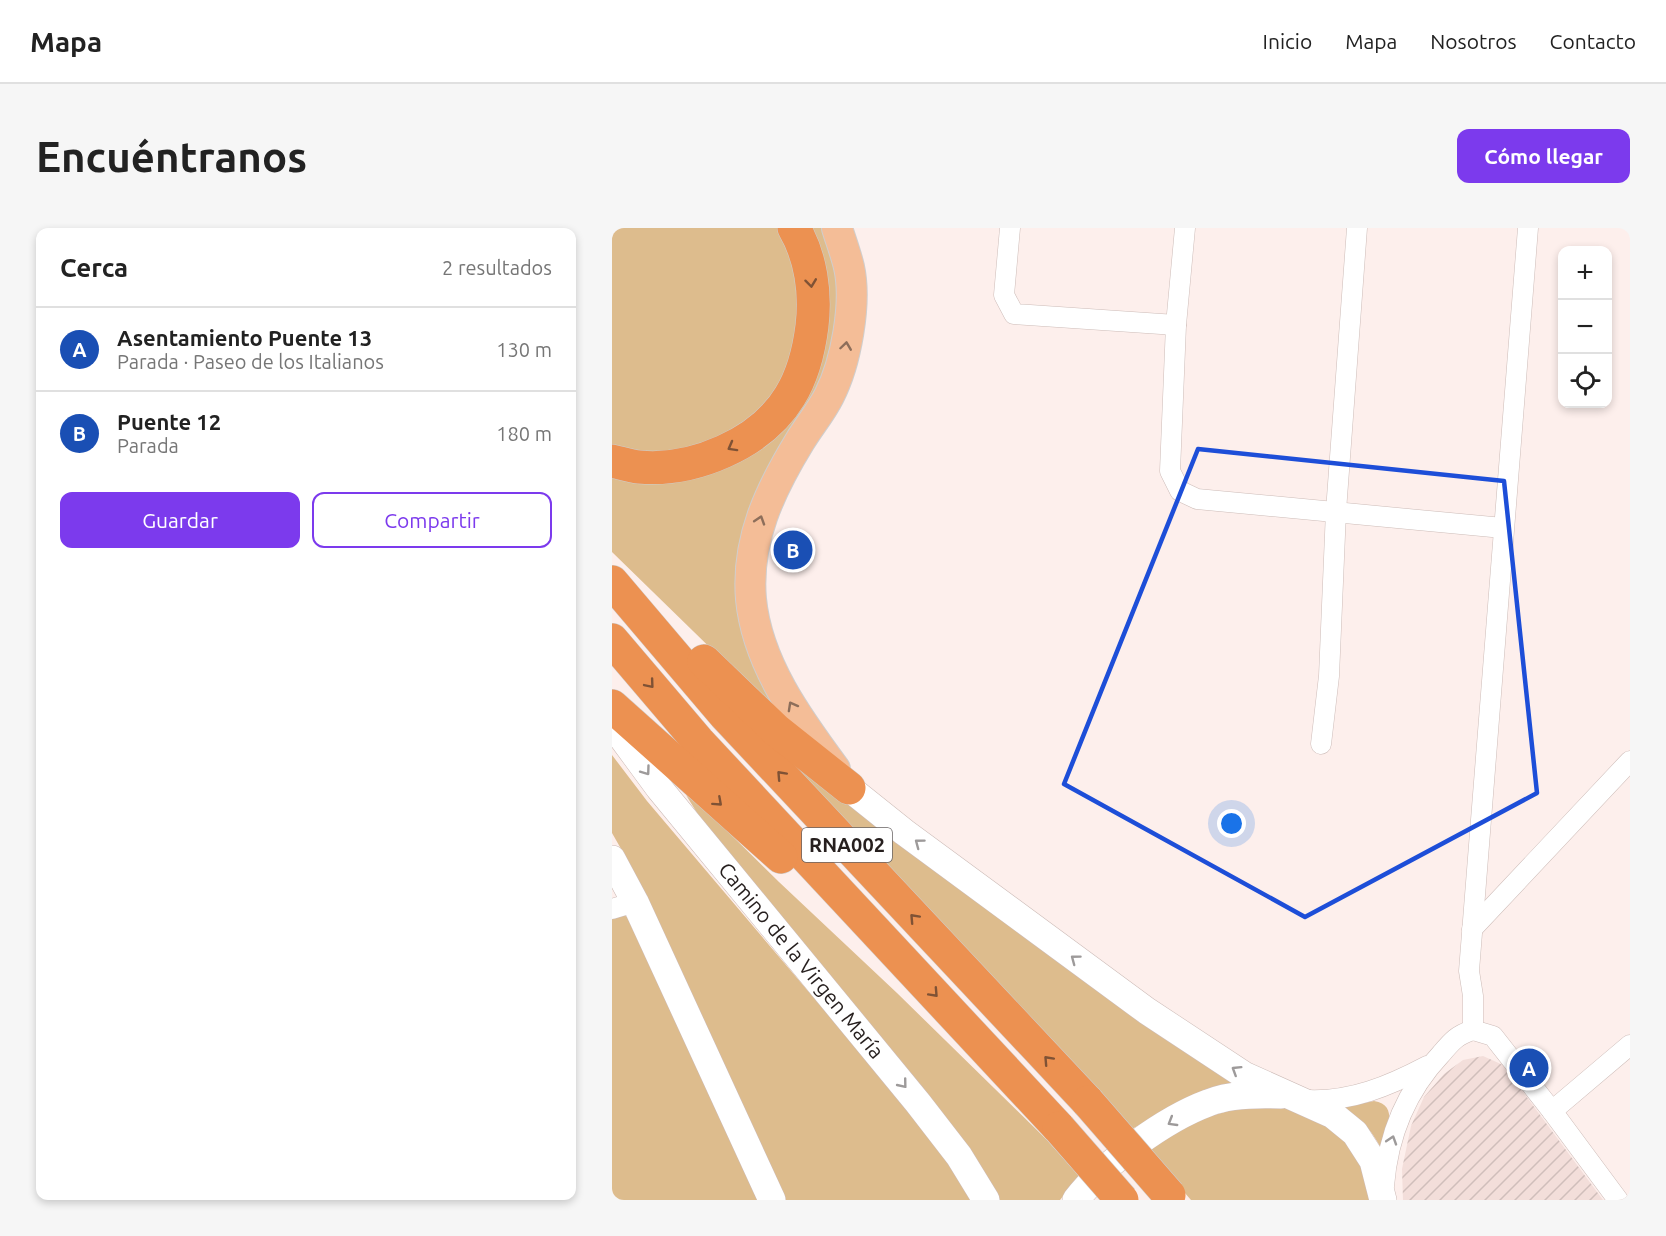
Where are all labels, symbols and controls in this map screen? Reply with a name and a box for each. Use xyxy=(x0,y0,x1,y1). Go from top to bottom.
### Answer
text: Mapa xyxy=(30,26,102,57)
text: Inicio xyxy=(1263,29,1312,53)
text: Mapa xyxy=(1345,29,1397,53)
text: Nosotros xyxy=(1430,29,1517,53)
text: Contacto xyxy=(1550,29,1636,53)
button: Cómo llegar xyxy=(1457,129,1630,183)
text: Encuéntranos xyxy=(36,133,307,180)
map controls xyxy=(1558,246,1612,408)
button: + xyxy=(1558,246,1612,300)
text: Cerca xyxy=(60,253,128,282)
text: 2 resultados xyxy=(442,256,552,279)
one-way arrow xyxy=(805,279,817,288)
button: − xyxy=(1558,300,1612,354)
text: Asentamiento Puente 13 xyxy=(117,325,372,350)
text: A xyxy=(72,338,87,361)
text: 130 m xyxy=(496,338,552,361)
one-way arrow xyxy=(840,342,852,351)
text: Parada · Paseo de los Italianos xyxy=(117,350,384,373)
button: locate xyxy=(1558,354,1612,408)
text: Puente 12 xyxy=(117,409,221,434)
text: B xyxy=(73,422,86,445)
text: 180 m xyxy=(496,422,552,445)
text: Parada xyxy=(117,434,179,457)
one-way arrow xyxy=(728,440,738,451)
button: Guardar xyxy=(60,492,300,548)
button: Compartir xyxy=(312,492,552,548)
one-way arrow xyxy=(753,515,766,526)
pin: B xyxy=(774,528,813,572)
one-way arrow xyxy=(643,677,654,688)
one-way arrow xyxy=(787,702,799,712)
one-way arrow xyxy=(639,764,650,775)
one-way arrow xyxy=(778,771,789,782)
one-way arrow xyxy=(711,795,722,806)
your location xyxy=(1217,809,1246,838)
road number: RNA002 xyxy=(802,828,892,862)
one-way arrow xyxy=(914,839,925,850)
street label: Camino de la Virgen María xyxy=(714,857,889,1063)
one-way arrow xyxy=(910,914,921,924)
one-way arrow xyxy=(1071,955,1082,966)
one-way arrow xyxy=(927,986,938,997)
pin: A xyxy=(1510,1046,1548,1090)
one-way arrow xyxy=(1044,1056,1055,1066)
one-way arrow xyxy=(1231,1066,1242,1077)
one-way arrow xyxy=(895,1077,906,1088)
one-way arrow xyxy=(1168,1114,1178,1126)
one-way arrow xyxy=(1385,1135,1398,1146)

